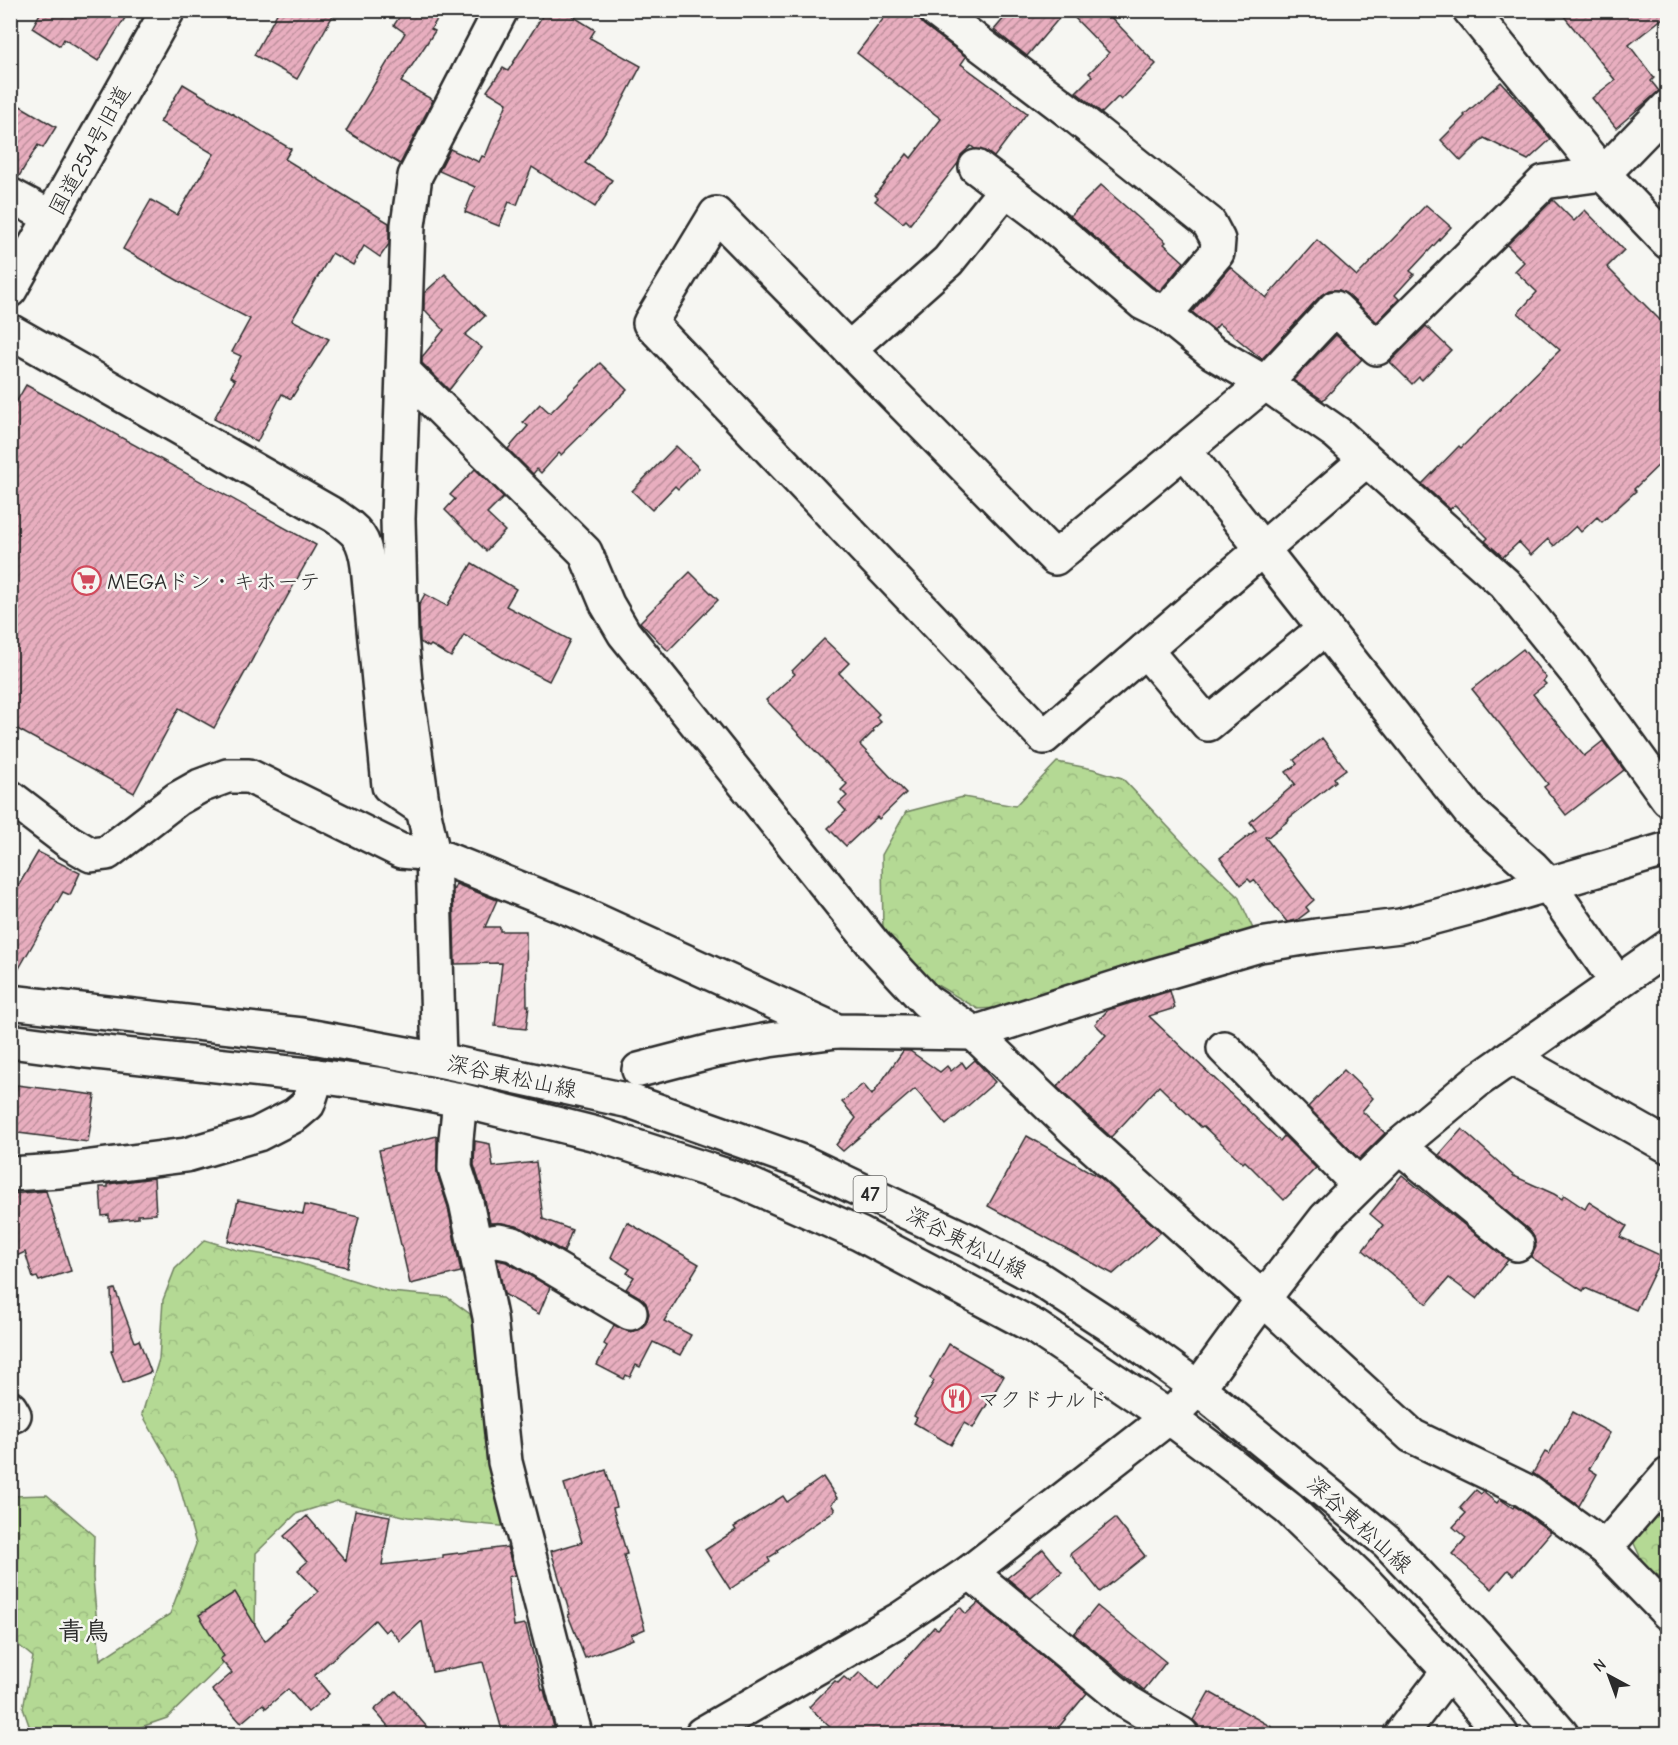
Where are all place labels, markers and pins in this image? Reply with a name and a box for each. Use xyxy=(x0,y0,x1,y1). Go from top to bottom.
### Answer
supermarket icon: MEGAドン・キホーテ xyxy=(70,565,102,597)
place label: MEGAドン・キホーテ xyxy=(107,569,321,595)
restaurant icon: マクドナルド xyxy=(941,1383,973,1415)
place label: マクドナルド xyxy=(978,1387,1108,1413)

